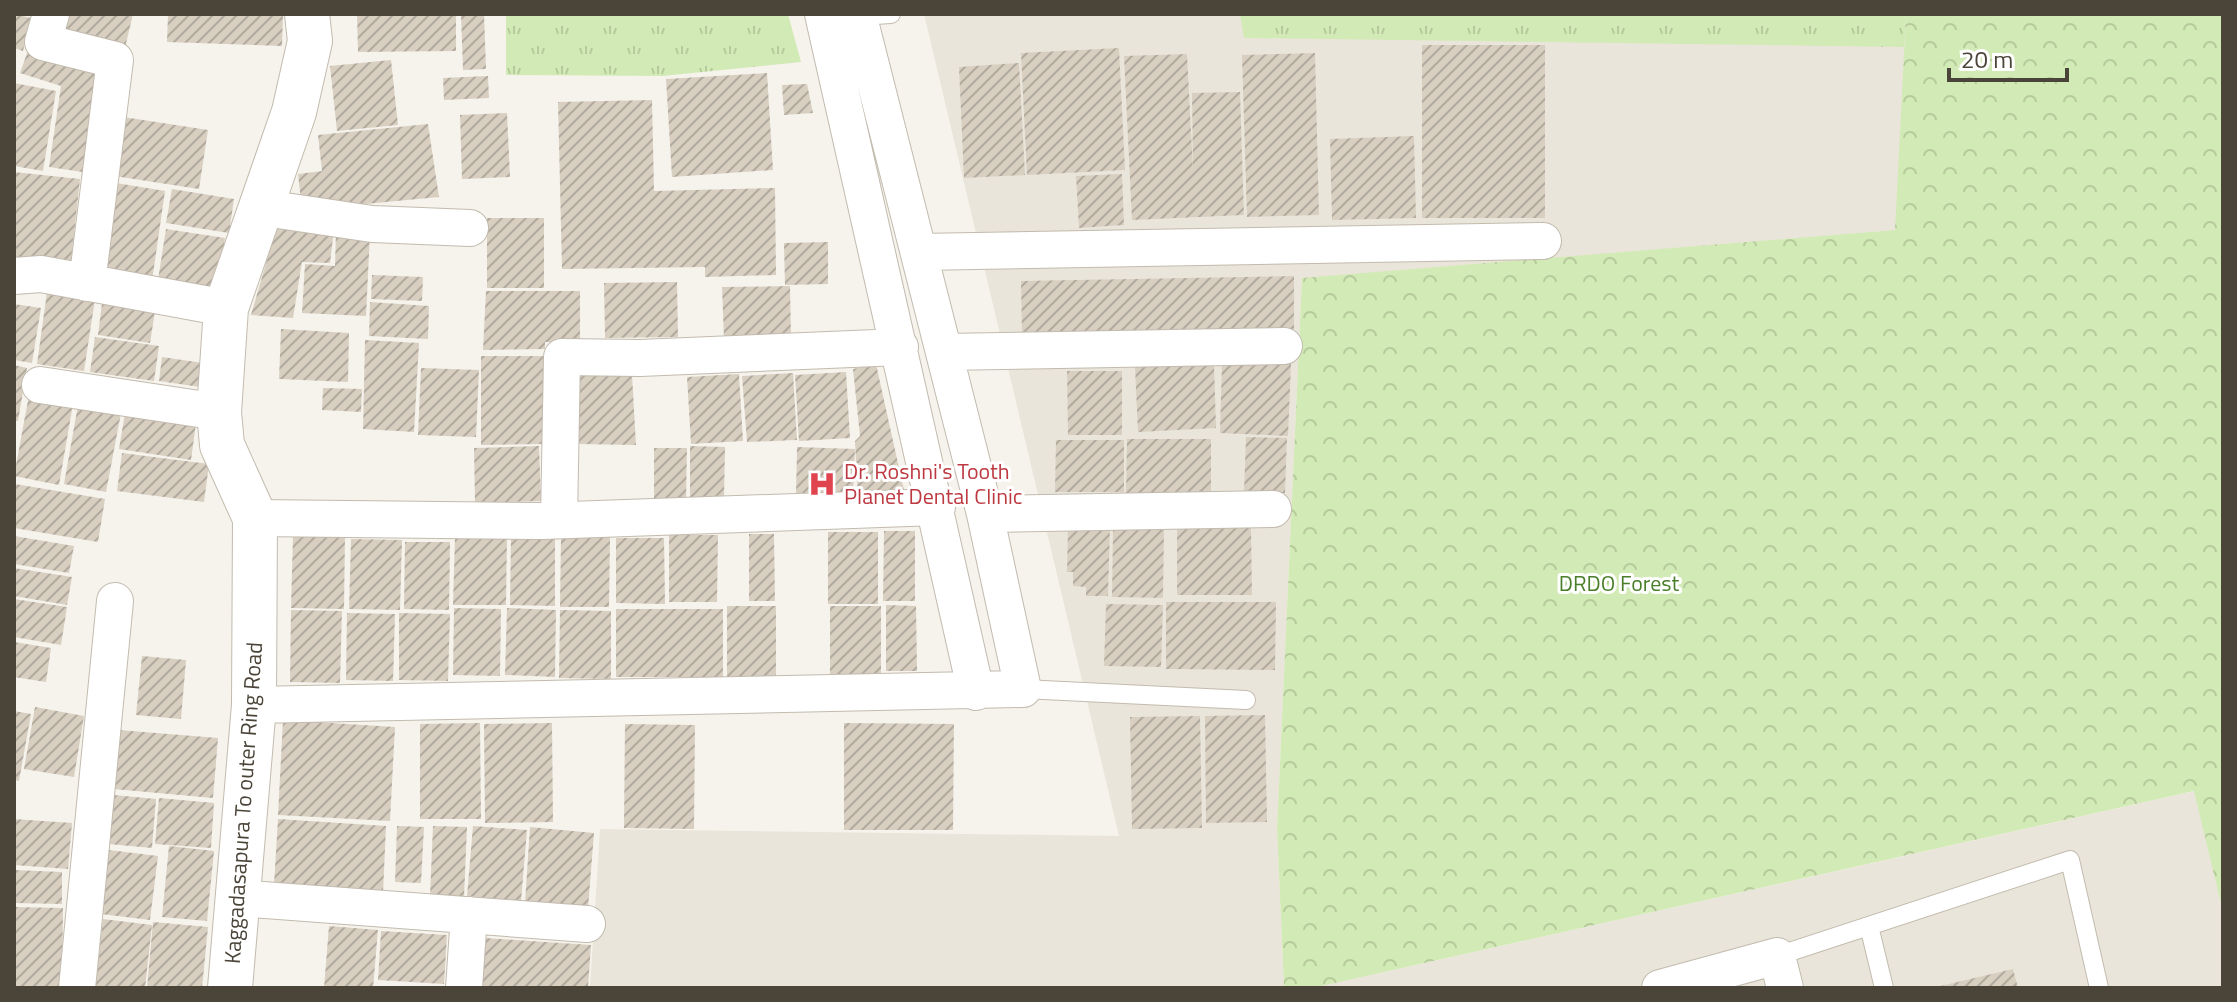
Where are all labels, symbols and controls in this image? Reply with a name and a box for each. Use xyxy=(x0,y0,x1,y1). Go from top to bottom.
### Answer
scale bar xyxy=(1949,32,2067,82)
text: 20 m xyxy=(1961,41,2013,77)
place label: Dr. Roshni's Tooth Planet Dental Clinic xyxy=(844,454,1022,513)
hospital icon: Dr. Roshni's Tooth Planet Dental Clinic xyxy=(807,469,837,499)
park label: DRDO Forest xyxy=(1559,566,1680,600)
street label: Kaggadasapura To outer Ring Road xyxy=(215,641,271,965)

